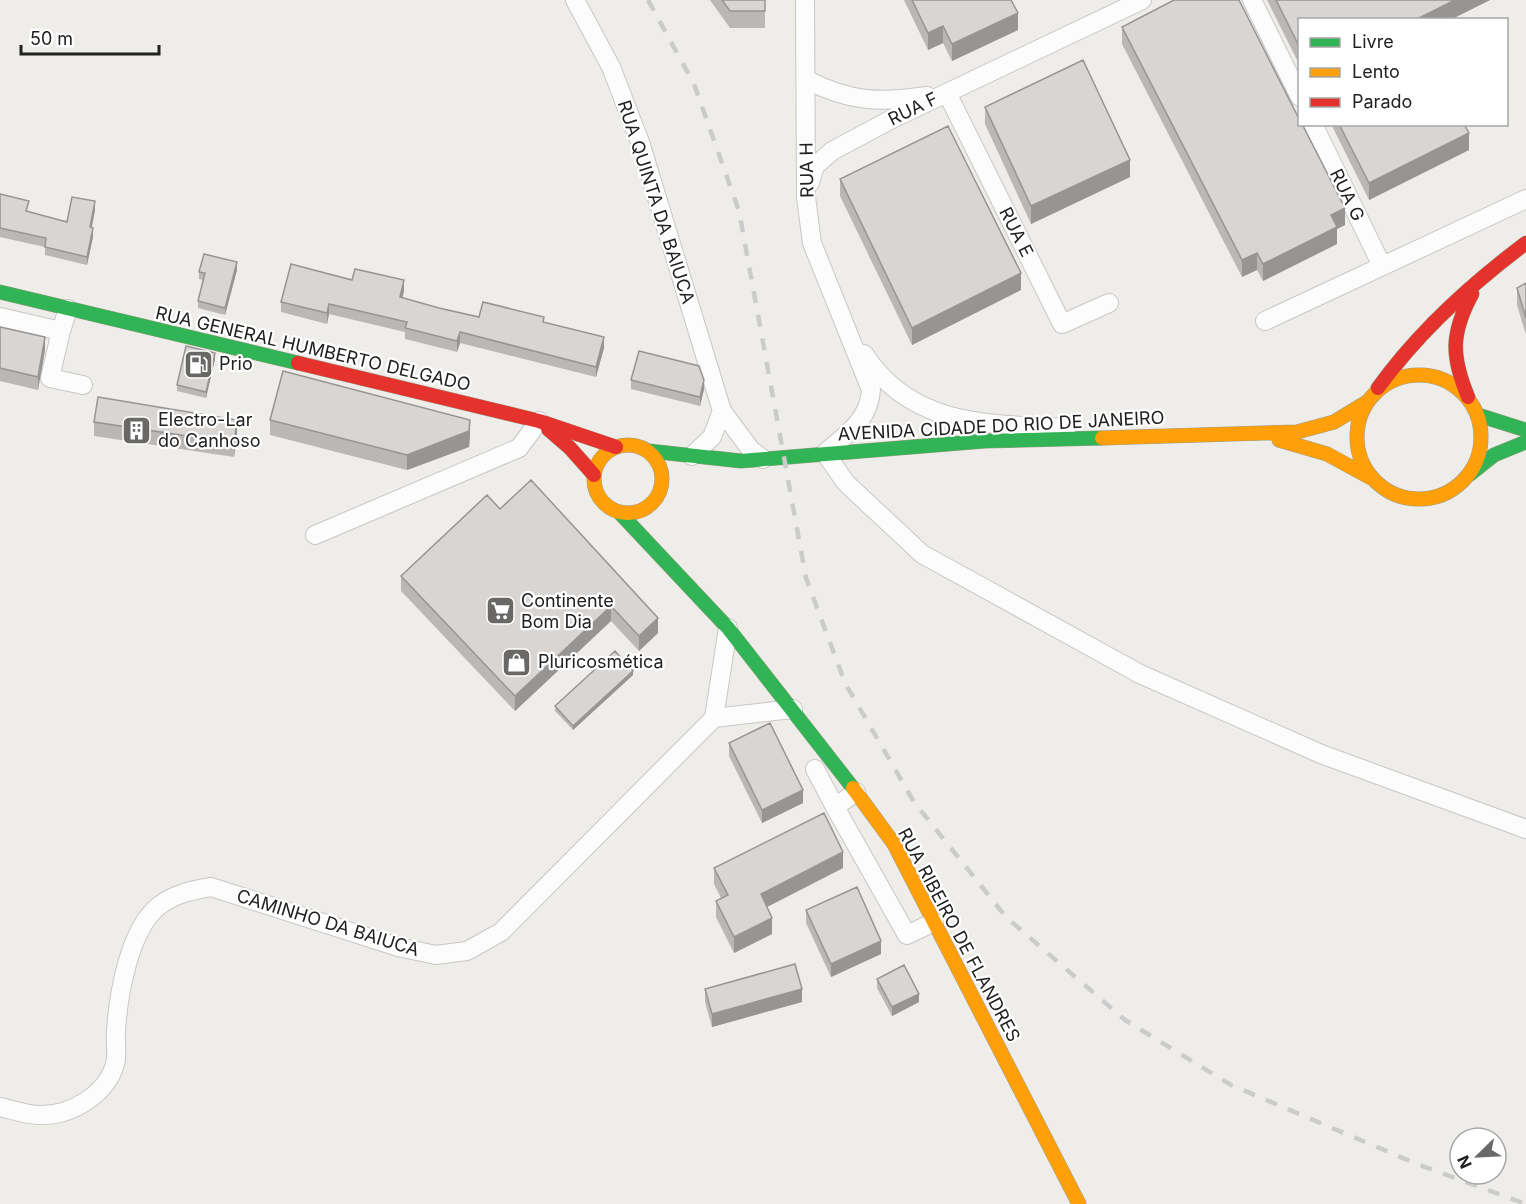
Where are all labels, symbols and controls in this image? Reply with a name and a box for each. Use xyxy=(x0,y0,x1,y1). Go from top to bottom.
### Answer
scale bar xyxy=(21,18,159,56)
legend xyxy=(1298,18,1508,126)
text: 50 m xyxy=(30,28,73,49)
text: Livre xyxy=(1352,31,1394,52)
text: Lento xyxy=(1352,61,1400,82)
street label: RUA F xyxy=(884,88,941,130)
text: Parado xyxy=(1352,91,1412,112)
street label: RUA QUINTA DA BAIUCA xyxy=(614,97,699,306)
street label: RUA H xyxy=(796,142,817,198)
street label: RUA G xyxy=(1326,165,1369,224)
street label: RUA E xyxy=(995,203,1038,260)
street label: RUA GENERAL HUMBERTO DELGADO xyxy=(153,302,473,395)
fuel station icon: Prio xyxy=(182,348,214,380)
place label: Prio xyxy=(219,353,253,374)
street label: AVENIDA CIDADE DO RIO DE JANEIRO xyxy=(837,406,1165,445)
place label: Electro-Lar do Canhoso xyxy=(158,409,261,451)
building icon: Electro-Lar do Canhoso xyxy=(121,414,153,446)
place label: Continente Bom Dia xyxy=(521,590,614,632)
supermarket icon: Continente Bom Dia xyxy=(484,595,516,627)
shop icon: Pluricosmética xyxy=(501,646,533,678)
place label: Pluricosmética xyxy=(538,651,664,672)
street label: RUA RIBEIRO DE FLANDRES xyxy=(894,824,1025,1045)
street label: CAMINHO DA BAIUCA xyxy=(234,885,422,960)
north arrow xyxy=(1448,1126,1508,1186)
text: N xyxy=(1453,1152,1476,1172)

